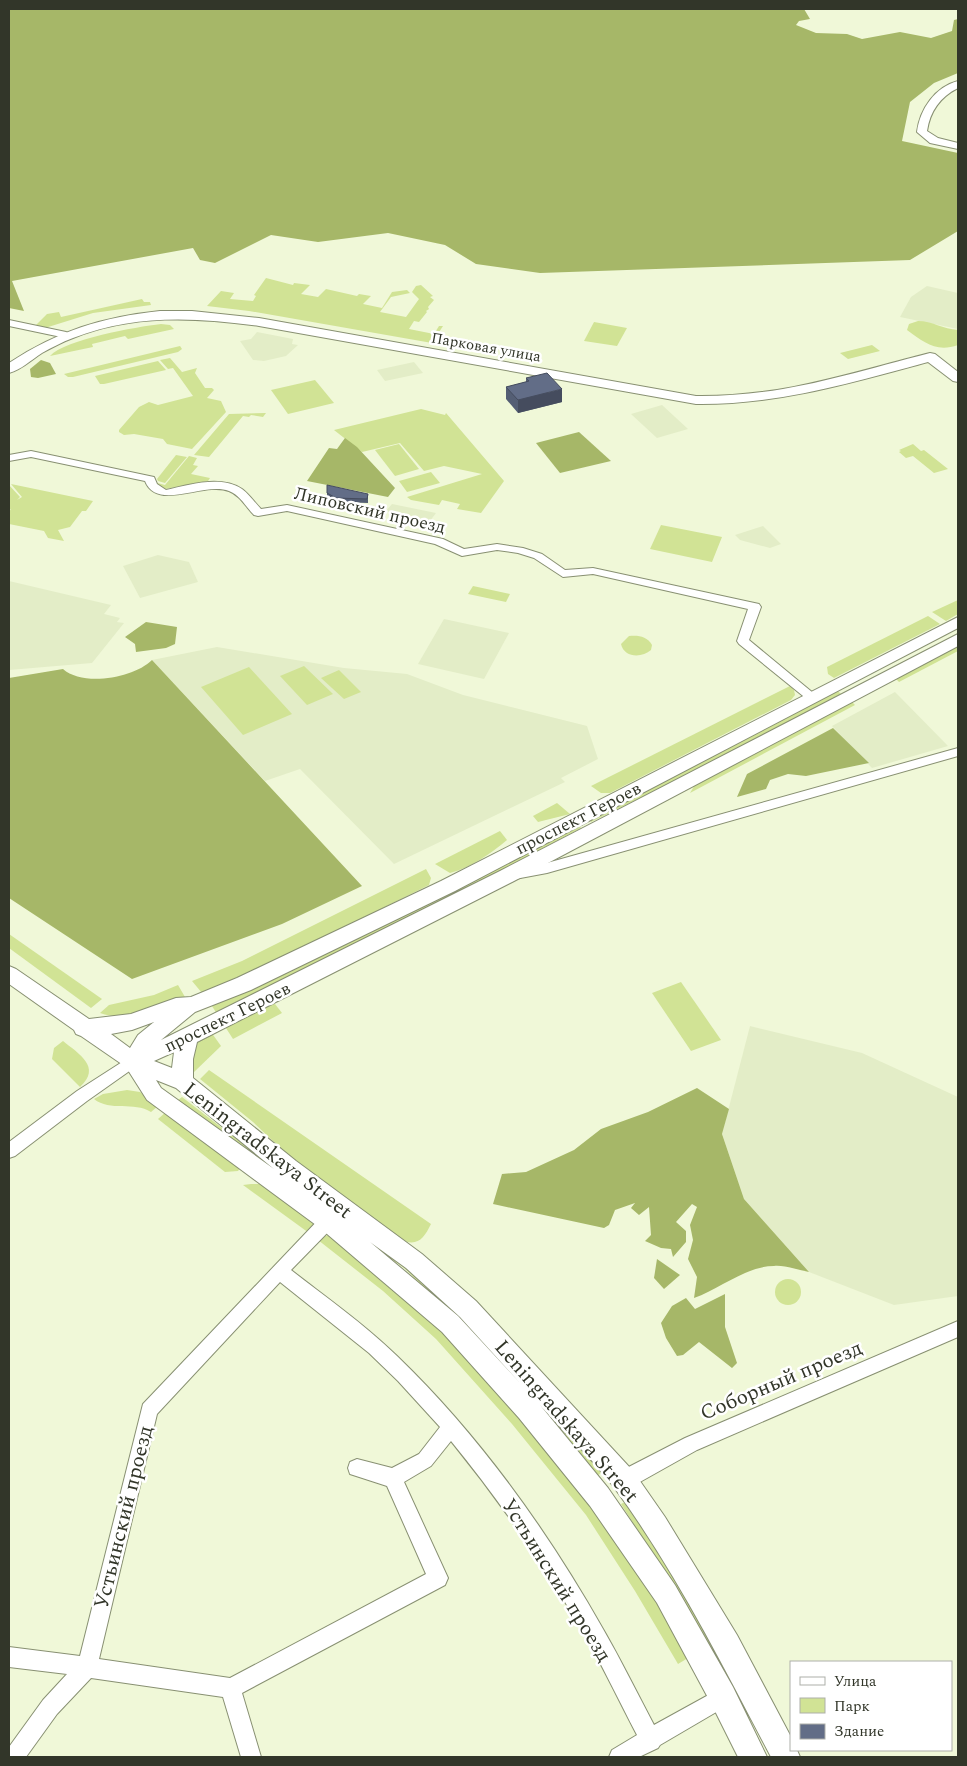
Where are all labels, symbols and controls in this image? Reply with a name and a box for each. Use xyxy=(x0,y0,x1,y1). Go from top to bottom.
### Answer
street label: Парковая улица xyxy=(429,327,543,369)
street label: Липовский проезд xyxy=(291,480,448,541)
street label: проспект Героев xyxy=(511,775,646,862)
street label: проспект Героев xyxy=(159,975,295,1060)
street label: Leningradskaya Street xyxy=(176,1074,359,1227)
street label: Соборный проезд xyxy=(695,1332,868,1430)
street label: Leningradskaya Street xyxy=(486,1333,646,1510)
street label: Устьинский проезд xyxy=(86,1422,162,1612)
street label: Устьинский проезд xyxy=(493,1492,620,1669)
legend xyxy=(790,1661,952,1751)
text: Улица xyxy=(834,1670,877,1693)
text: Парк xyxy=(834,1695,870,1718)
text: Здание xyxy=(834,1720,884,1743)

